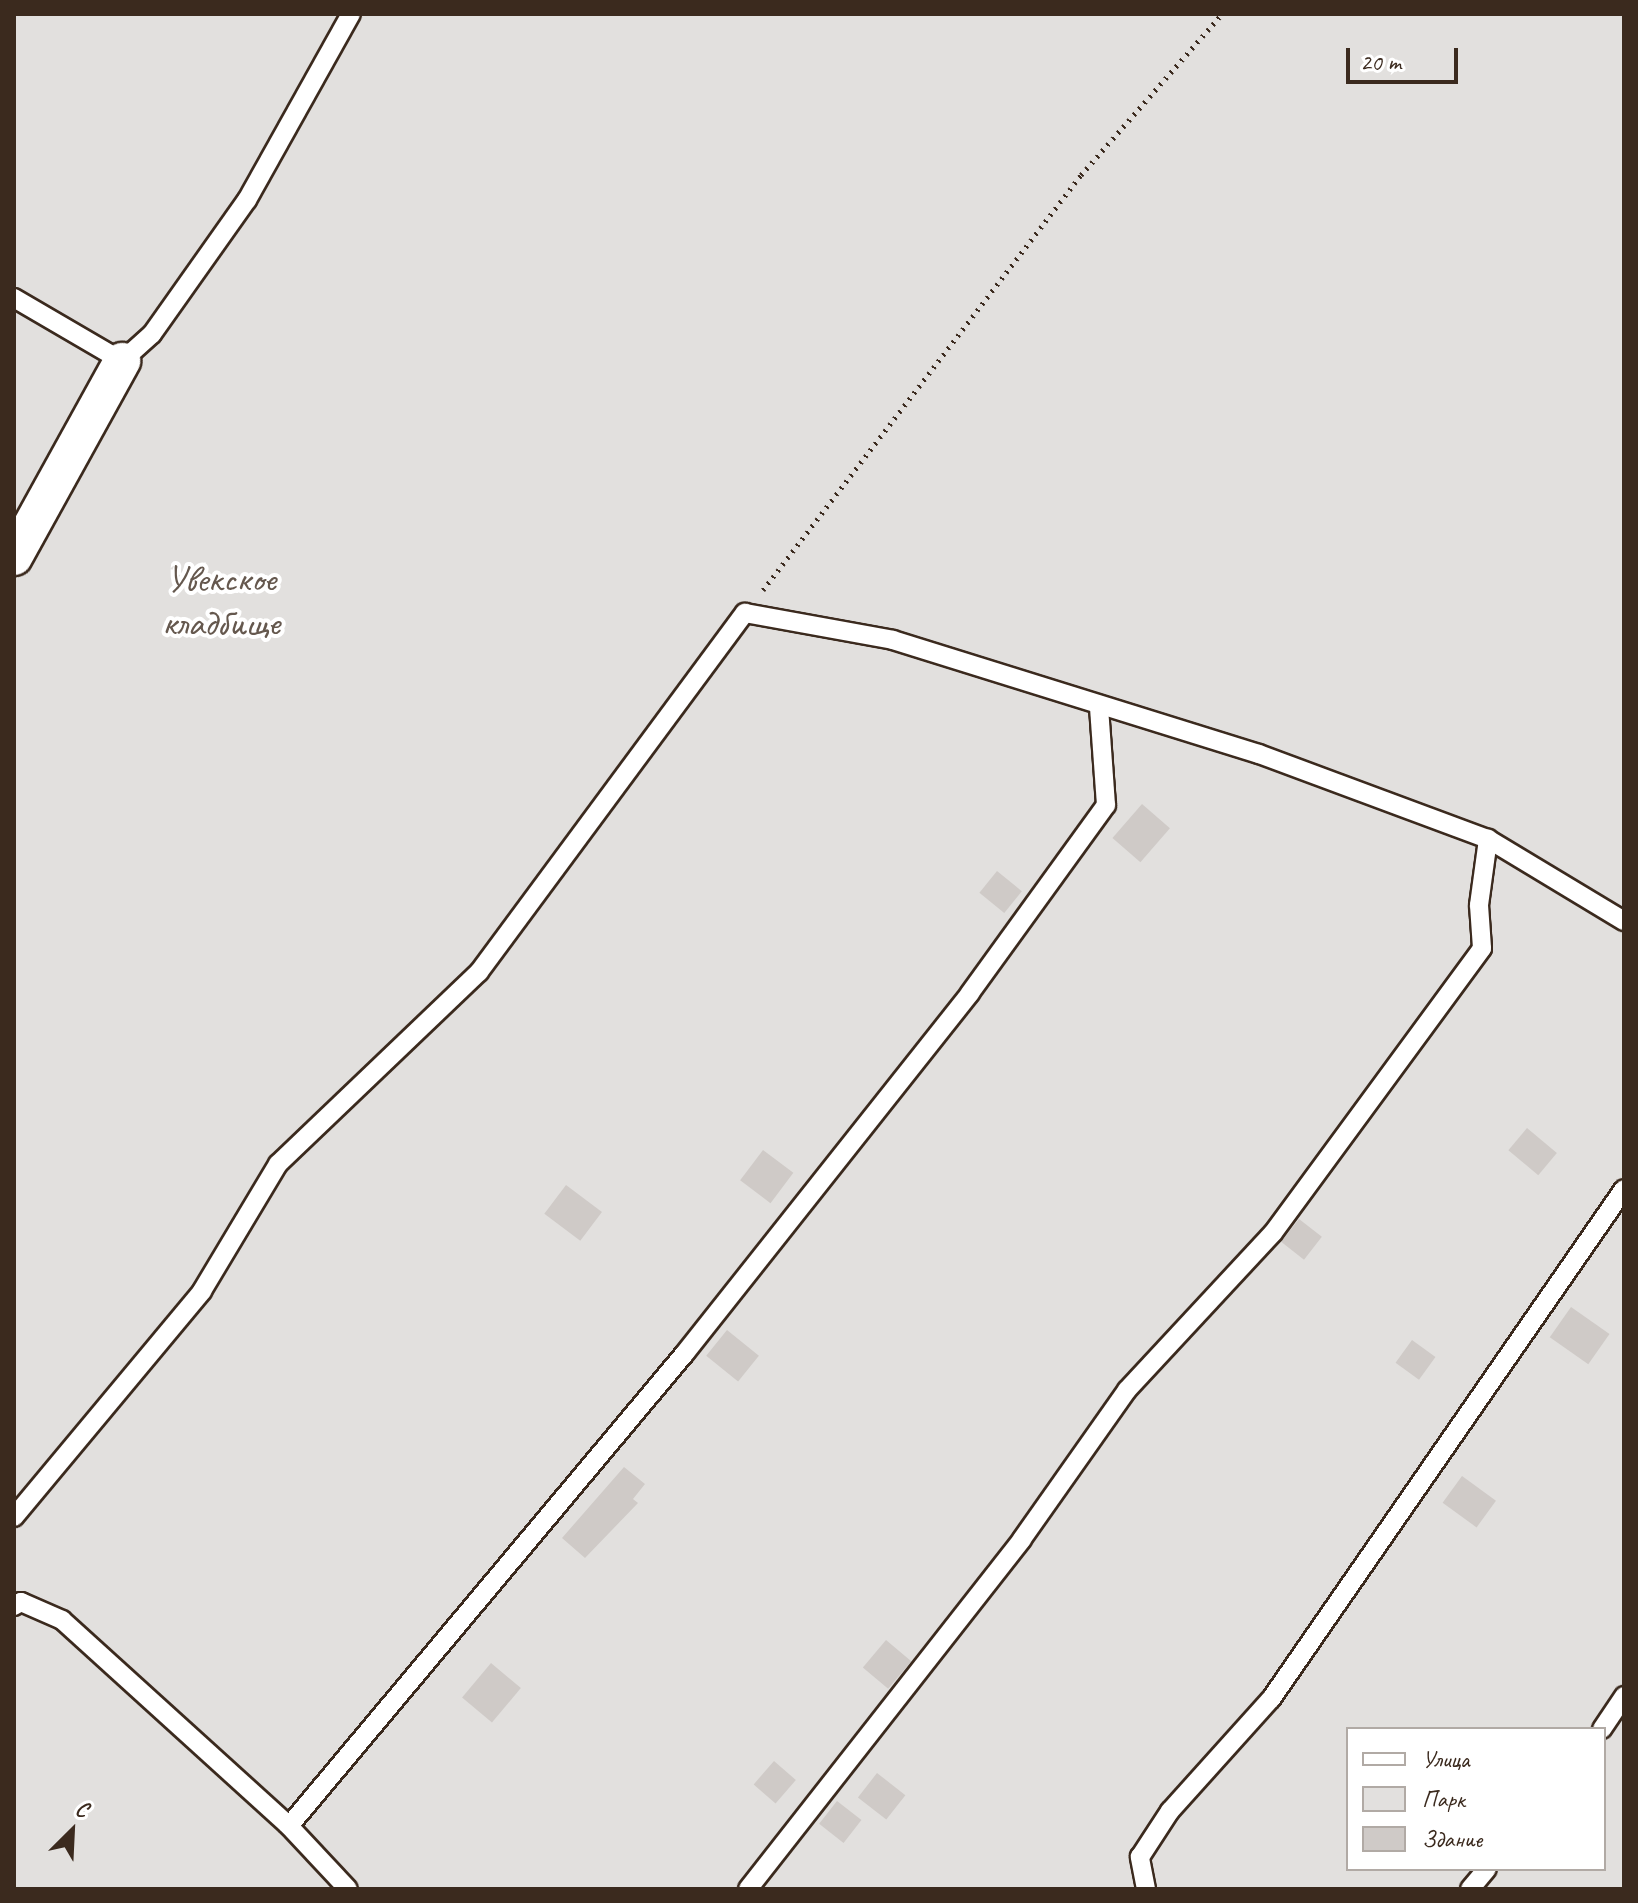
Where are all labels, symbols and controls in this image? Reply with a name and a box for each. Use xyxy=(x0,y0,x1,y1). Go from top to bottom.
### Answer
scale bar xyxy=(1350,32,1462,82)
text: 20 m xyxy=(1360,47,1401,77)
park label: Увекское кладбище xyxy=(162,556,280,646)
legend xyxy=(1346,1727,1606,1871)
text: Улица xyxy=(1422,1744,1470,1774)
text: Парк xyxy=(1422,1784,1465,1814)
north arrow xyxy=(32,1791,112,1871)
text: С xyxy=(71,1794,92,1824)
text: Здание xyxy=(1422,1824,1482,1854)

